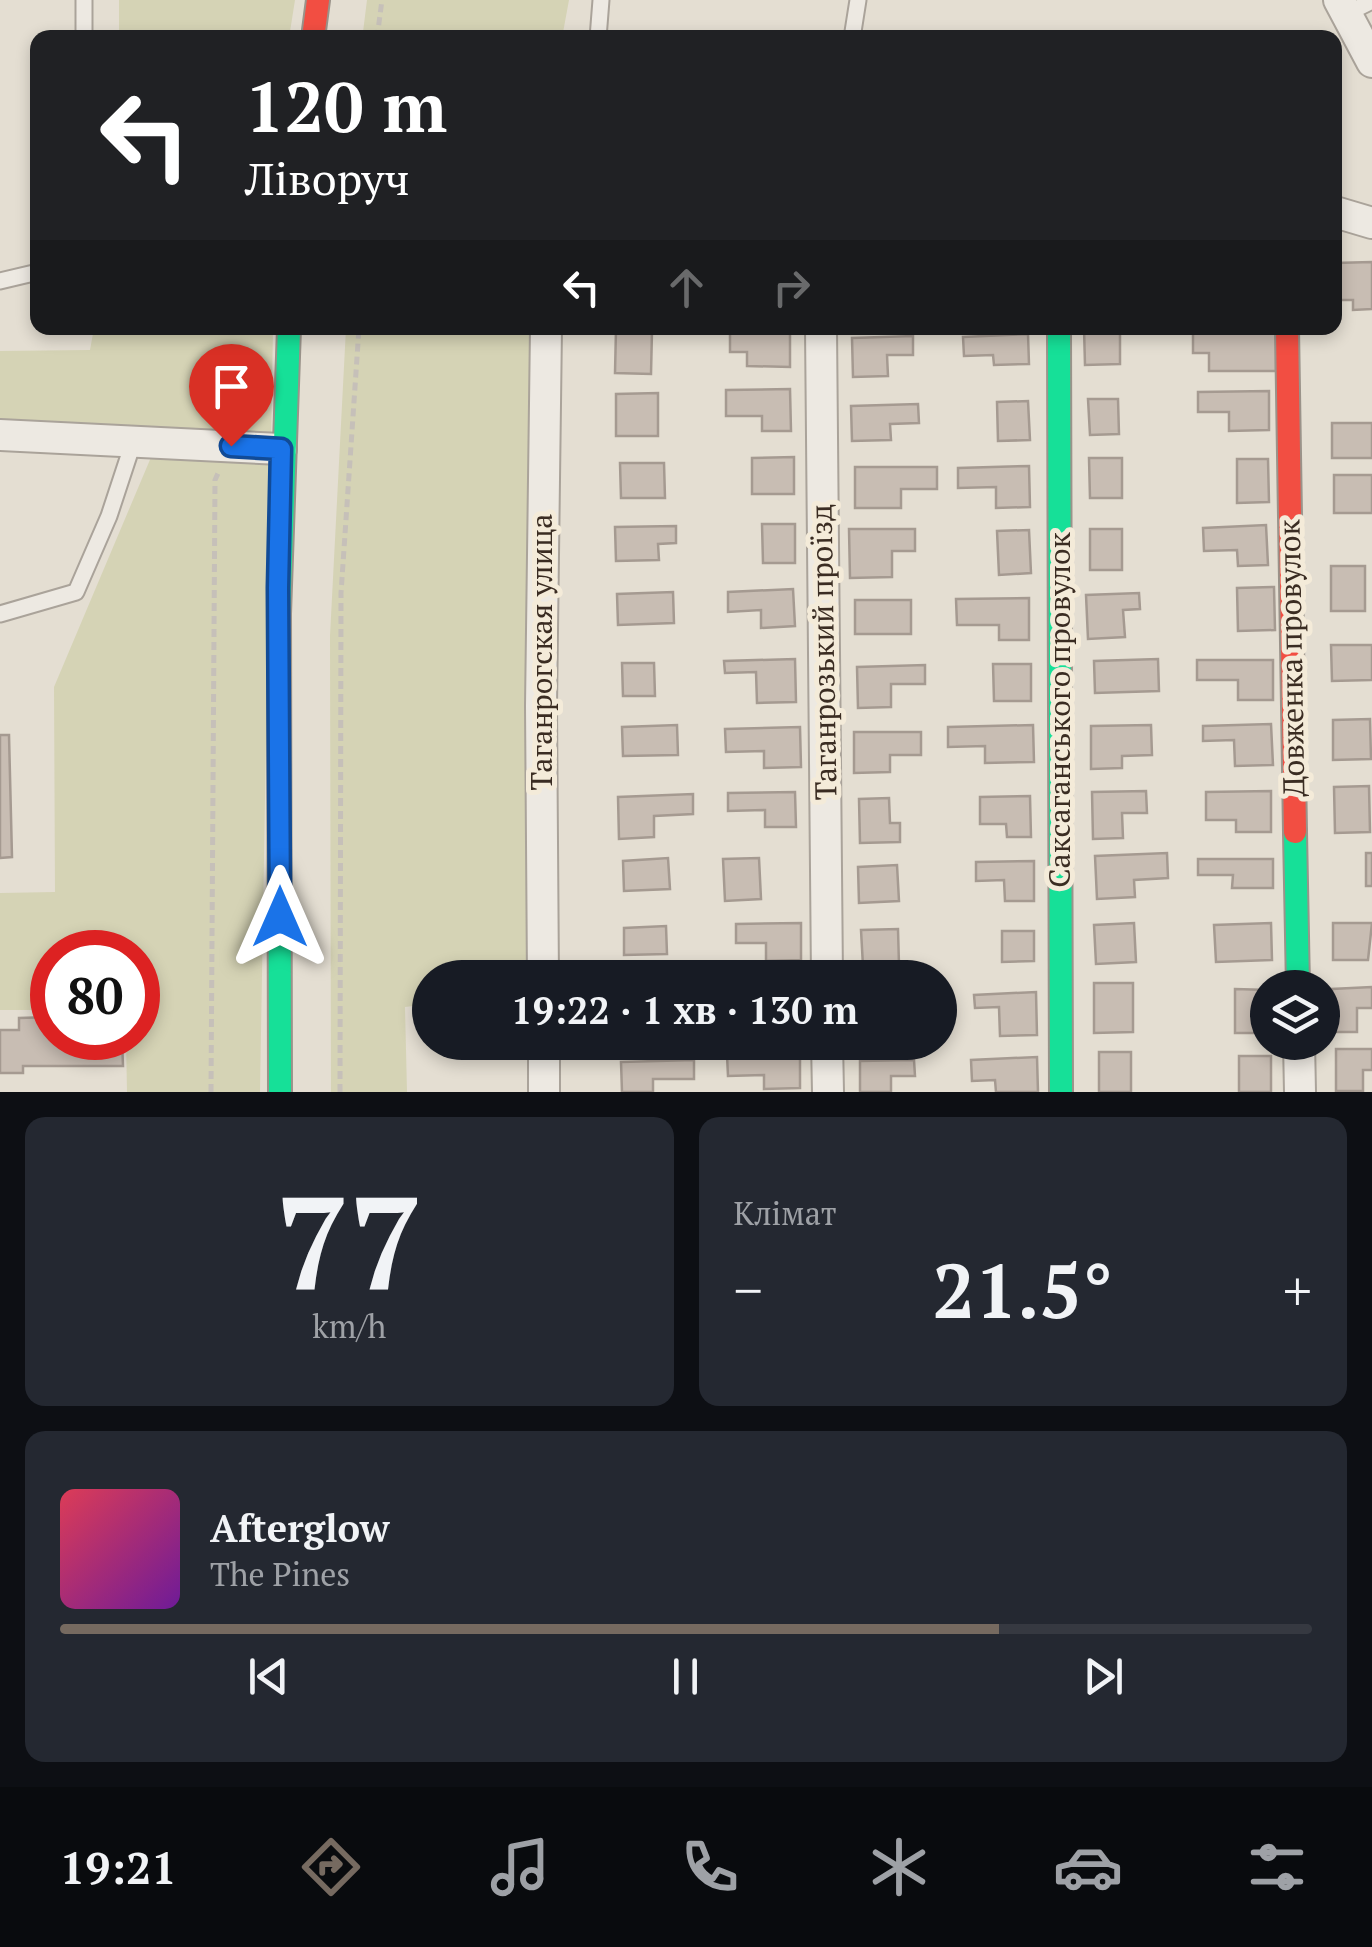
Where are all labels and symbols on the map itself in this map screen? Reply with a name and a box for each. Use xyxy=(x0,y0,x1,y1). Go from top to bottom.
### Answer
pin xyxy=(189,344,274,447)
street label: Таганрозький проїзд xyxy=(800,504,846,800)
street label: Таганрогская улица xyxy=(521,514,561,790)
street label: Довженка провулок xyxy=(1269,518,1313,797)
street label: Саксаганського провулок xyxy=(1039,531,1079,888)
position arrow xyxy=(228,865,332,969)
speed limit sign: 80 xyxy=(30,930,160,1060)

